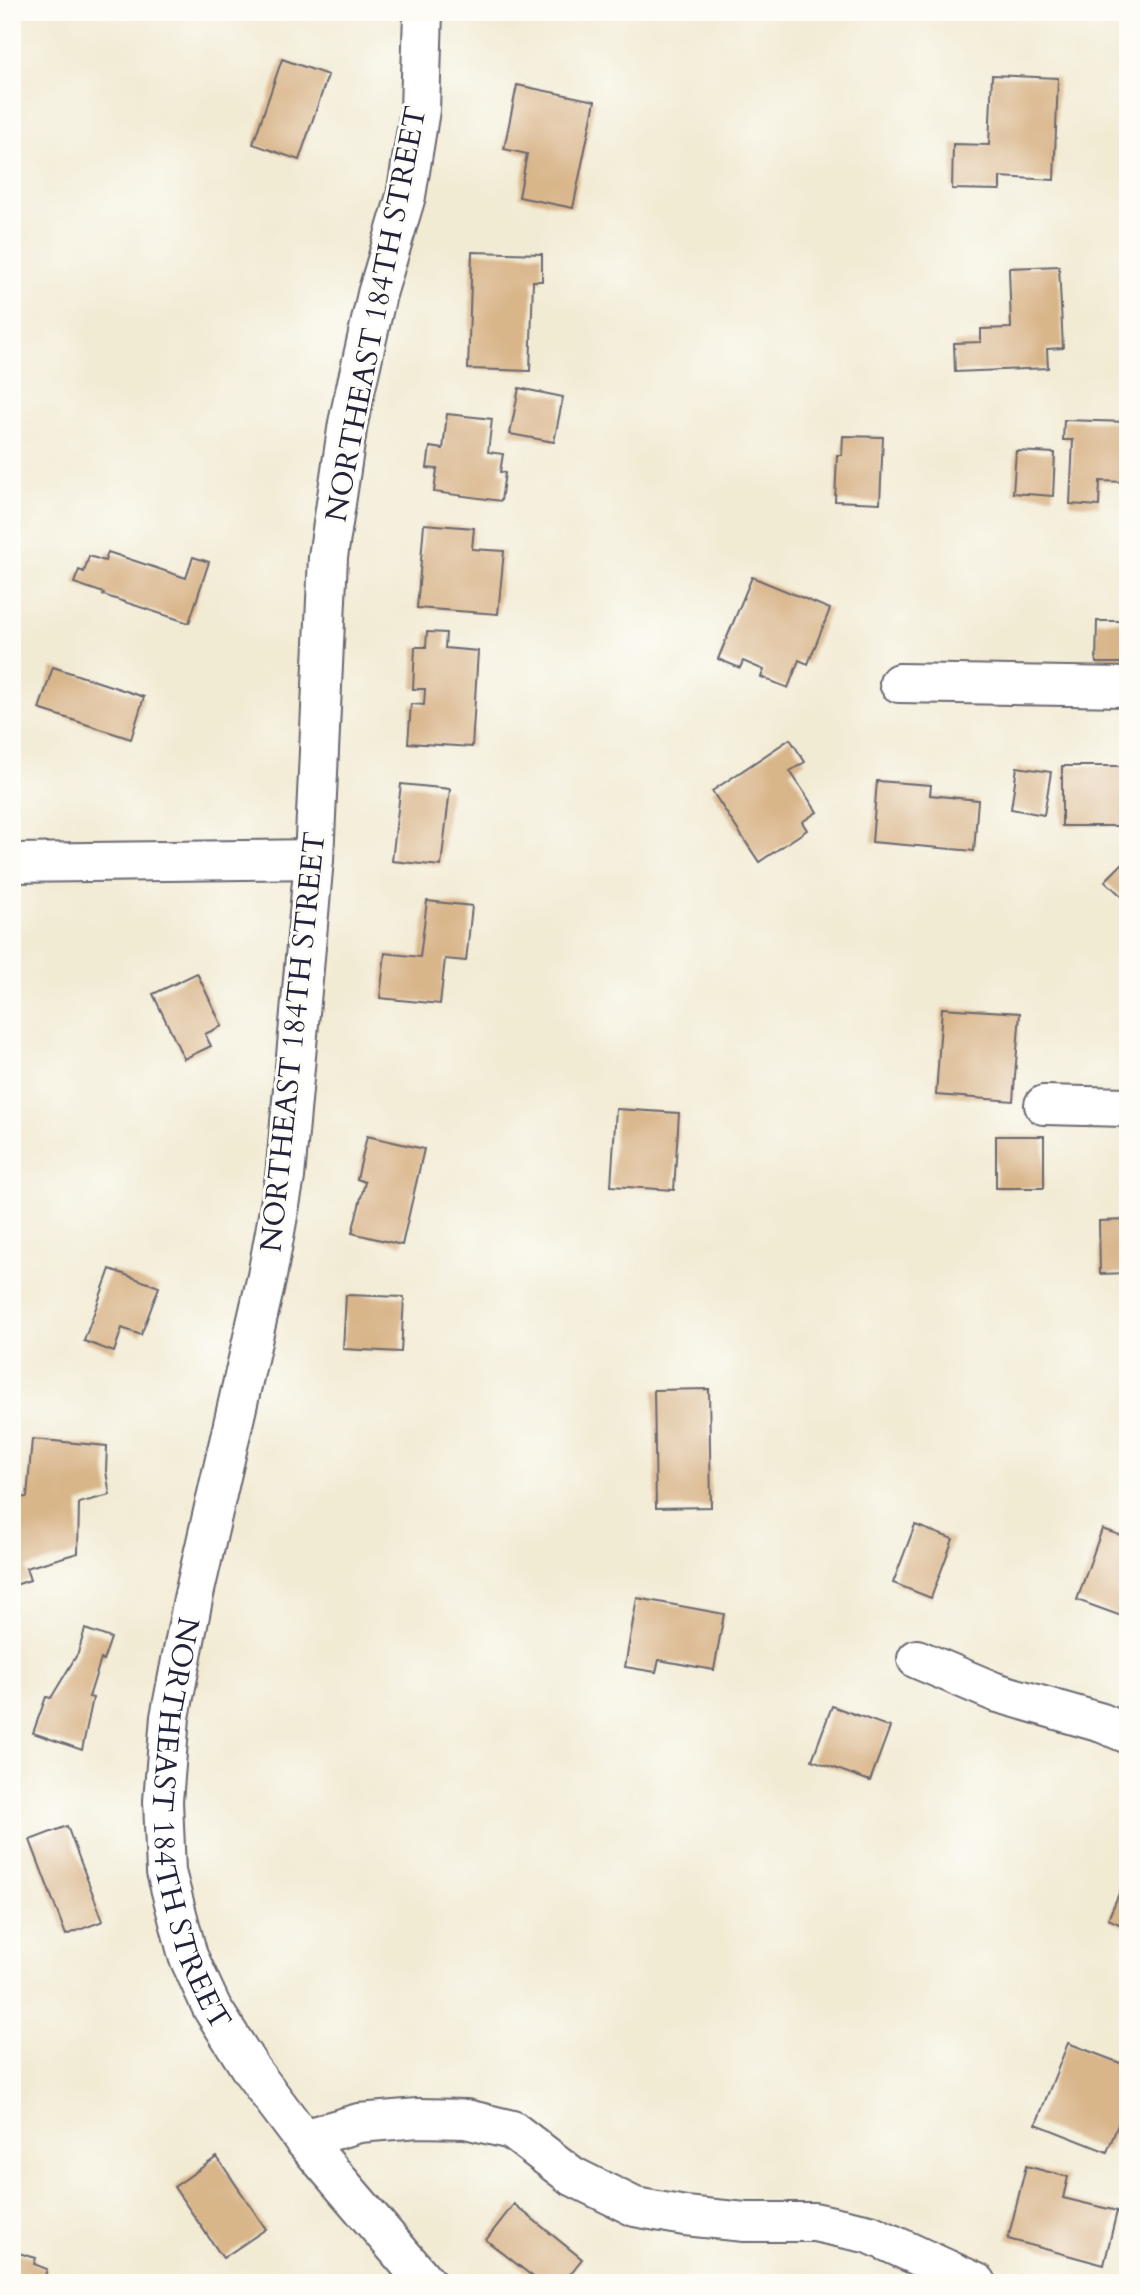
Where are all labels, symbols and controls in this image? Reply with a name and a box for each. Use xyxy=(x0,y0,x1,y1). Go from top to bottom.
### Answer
street label: NORTHEAST 184TH STREET xyxy=(316,103,436,525)
street label: NORTHEAST 184TH STREET xyxy=(251,830,335,1254)
street label: NORTHEAST 184TH STREET xyxy=(142,1614,241,2037)

